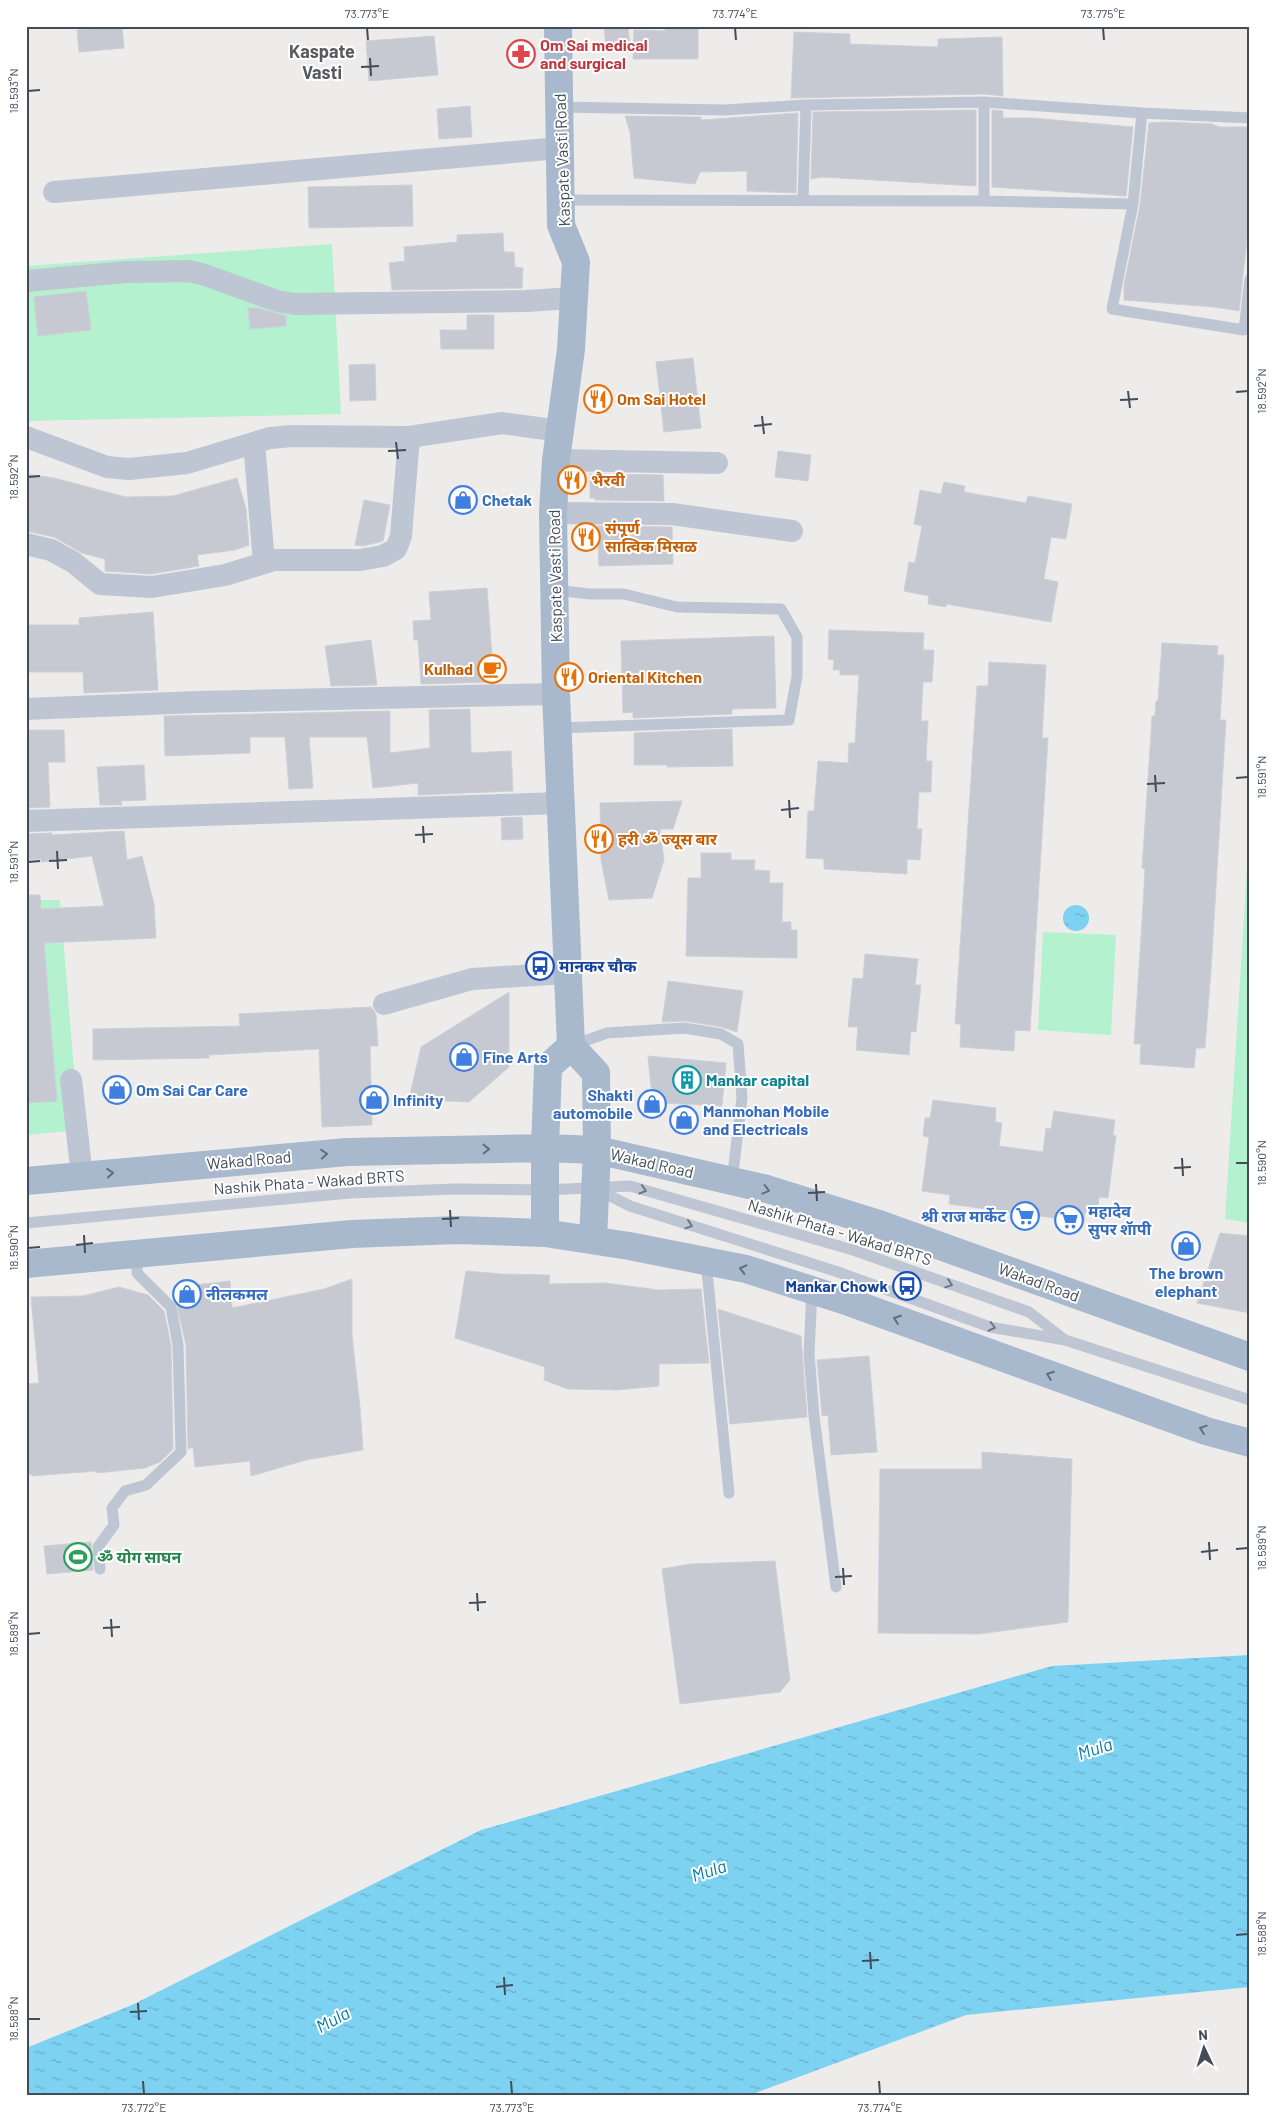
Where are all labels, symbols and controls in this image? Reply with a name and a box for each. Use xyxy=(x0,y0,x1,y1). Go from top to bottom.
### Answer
text: 73.773°E xyxy=(345,6,389,20)
text: 73.774°E xyxy=(713,6,758,20)
text: 73.775°E xyxy=(1081,6,1125,20)
place label: Om Sai medical and surgical xyxy=(540,35,648,72)
pharmacy icon: Om Sai medical and surgical xyxy=(506,39,536,69)
district label: Kaspate Vasti xyxy=(289,40,355,83)
text: 18.593°N xyxy=(6,68,20,114)
street label: Kaspate Vasti Road xyxy=(550,93,573,227)
text: 18.592°N xyxy=(1254,368,1268,414)
restaurant icon: Om Sai Hotel xyxy=(583,384,613,414)
place label: Om Sai Hotel xyxy=(617,389,706,408)
text: 18.592°N xyxy=(6,454,20,500)
restaurant icon: भैरवी xyxy=(557,465,587,495)
place label: भैरवी xyxy=(591,470,625,489)
shop icon: Chetak xyxy=(448,485,478,515)
place label: Chetak xyxy=(482,490,533,509)
street label: Kaspate Vasti Road xyxy=(544,509,565,643)
place label: संपूर्ण सात्विक मिसळ xyxy=(605,518,698,555)
restaurant icon: संपूर्ण सात्विक मिसळ xyxy=(571,522,601,552)
cafe icon: Kulhad xyxy=(477,654,507,684)
place label: Kulhad xyxy=(424,659,473,678)
restaurant icon: Oriental Kitchen xyxy=(554,662,584,692)
place label: Oriental Kitchen xyxy=(588,667,702,686)
text: 18.591°N xyxy=(1254,756,1268,798)
restaurant icon: हरी ॐ ज्यूस बार xyxy=(584,824,614,854)
place label: हरी ॐ ज्यूस बार xyxy=(618,829,718,850)
text: 18.591°N xyxy=(6,841,20,883)
bus stop icon: मानकर चौक xyxy=(525,951,555,981)
place label: मानकर चौक xyxy=(559,956,637,975)
shop icon: Fine Arts xyxy=(449,1042,479,1072)
place label: Fine Arts xyxy=(483,1047,548,1066)
building icon: Mankar capital xyxy=(672,1065,702,1095)
place label: Mankar capital xyxy=(706,1070,809,1089)
shop icon: Om Sai Car Care xyxy=(102,1075,132,1105)
place label: Om Sai Car Care xyxy=(136,1080,248,1099)
shop icon: Infinity xyxy=(359,1085,389,1115)
place label: Shakti automobile xyxy=(553,1085,633,1122)
shop icon: Shakti automobile xyxy=(637,1089,667,1119)
place label: Infinity xyxy=(393,1090,443,1109)
place label: Manmohan Mobile and Electricals xyxy=(703,1101,829,1138)
shop icon: Manmohan Mobile and Electricals xyxy=(669,1105,699,1135)
text: 18.590°N xyxy=(1254,1140,1268,1186)
one-way arrow xyxy=(482,1144,490,1154)
street label: Wakad Road xyxy=(609,1144,696,1181)
street label: Wakad Road xyxy=(206,1146,292,1173)
one-way arrow xyxy=(320,1149,328,1160)
street label: Nashik Phata - Wakad BRTS xyxy=(213,1165,405,1198)
one-way arrow xyxy=(106,1168,114,1179)
one-way arrow xyxy=(638,1184,647,1194)
one-way arrow xyxy=(762,1184,770,1194)
street label: Nashik Phata - Wakad BRTS xyxy=(746,1194,934,1269)
supermarket icon: श्री राज मार्केट xyxy=(1010,1201,1040,1231)
place label: महादेव सुपर शॅापी xyxy=(1088,1201,1152,1240)
supermarket icon: महादेव सुपर शॅापी xyxy=(1054,1205,1084,1235)
place label: श्री राज मार्केट xyxy=(921,1206,1006,1225)
one-way arrow xyxy=(684,1219,693,1229)
text: 18.590°N xyxy=(6,1225,20,1271)
shop icon: The brown elephant xyxy=(1171,1231,1201,1261)
street label: Wakad Road xyxy=(996,1258,1082,1305)
place label: The brown elephant xyxy=(1149,1263,1223,1300)
one-way arrow xyxy=(738,1264,747,1275)
bus stop icon: Mankar Chowk xyxy=(892,1271,922,1301)
place label: Mankar Chowk xyxy=(785,1276,888,1295)
one-way arrow xyxy=(944,1278,953,1288)
shop icon: नीलकमल xyxy=(172,1279,202,1309)
place label: नीलकमल xyxy=(206,1284,269,1303)
one-way arrow xyxy=(893,1315,902,1325)
one-way arrow xyxy=(988,1321,997,1332)
one-way arrow xyxy=(1046,1371,1055,1381)
one-way arrow xyxy=(1199,1425,1208,1435)
text: 18.589°N xyxy=(1254,1525,1268,1571)
sports icon: ॐ योग साघन xyxy=(63,1542,93,1572)
place label: ॐ योग साघन xyxy=(97,1547,182,1566)
text: 18.589°N xyxy=(6,1611,20,1657)
water label: Mula xyxy=(1074,1732,1115,1764)
water label: Mula xyxy=(688,1854,729,1886)
text: 18.588°N xyxy=(1254,1911,1268,1957)
text: 18.588°N xyxy=(6,1996,20,2042)
water label: Mula xyxy=(312,2001,353,2037)
north arrow xyxy=(1178,2024,1228,2074)
text: N xyxy=(1198,2026,1208,2043)
text: 73.772°E xyxy=(122,2100,166,2114)
text: 73.773°E xyxy=(490,2100,534,2114)
text: 73.774°E xyxy=(858,2100,903,2114)

